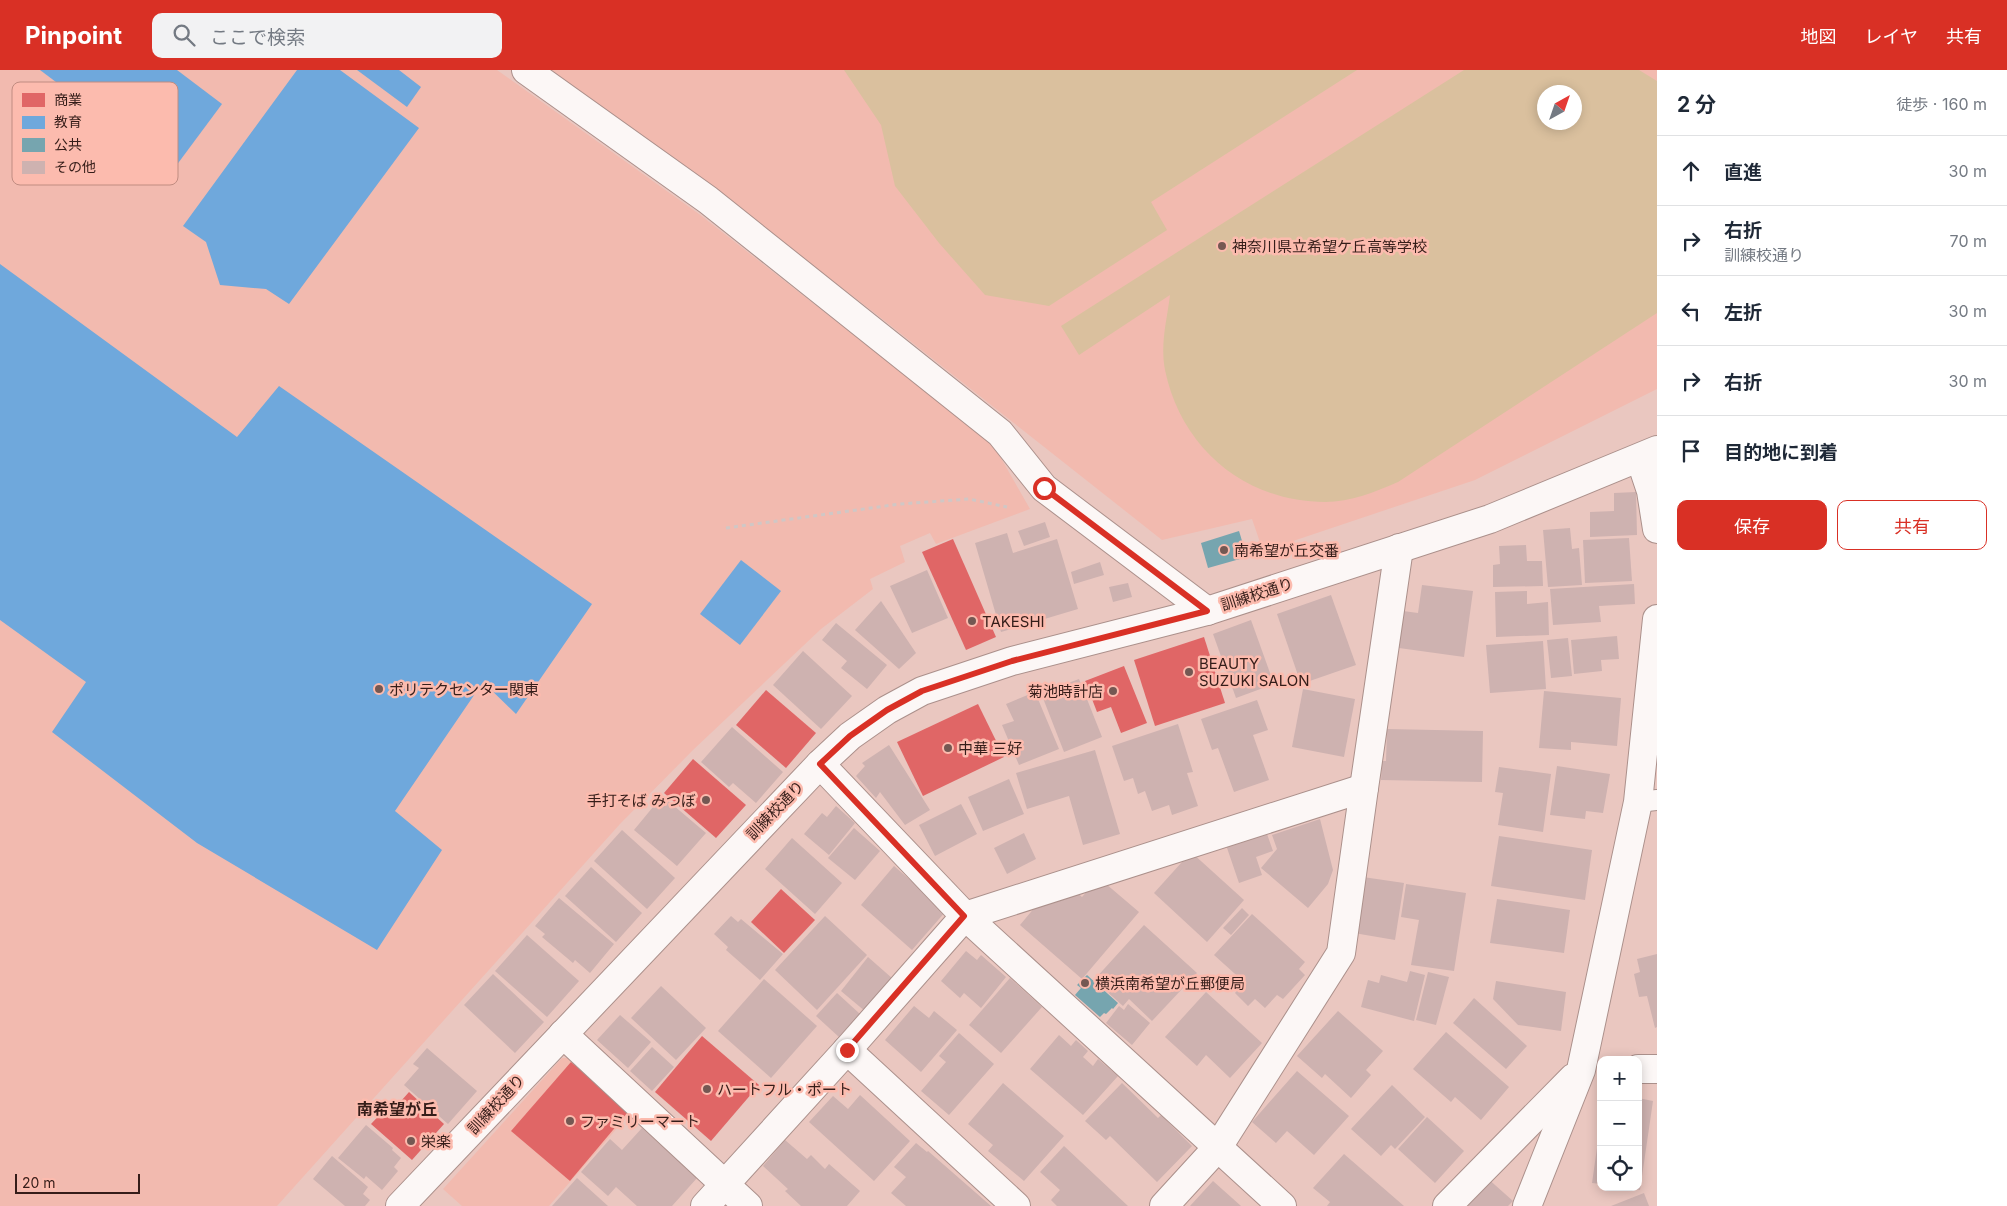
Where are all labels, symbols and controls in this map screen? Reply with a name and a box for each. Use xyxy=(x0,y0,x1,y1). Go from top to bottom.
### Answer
search box xyxy=(152,13,502,58)
text: Pinpoint xyxy=(25,21,122,50)
icon: search xyxy=(170,21,198,49)
text: ここで検索 xyxy=(210,26,305,49)
text: 地図 xyxy=(1801,26,1837,47)
text: レイヤ xyxy=(1865,26,1918,47)
text: 共有 xyxy=(1946,26,1982,47)
legend xyxy=(12,82,178,185)
north arrow xyxy=(1537,85,1582,130)
text: 商業 xyxy=(54,91,82,108)
text: 2 分 xyxy=(1677,92,1716,117)
text: 徒歩 · 160 m xyxy=(1896,94,1987,114)
text: 教育 xyxy=(54,113,82,130)
text: 公共 xyxy=(54,136,82,153)
icon: ahead xyxy=(1677,157,1705,185)
text: その他 xyxy=(54,158,96,175)
text: 直進 xyxy=(1724,161,1762,184)
text: 30 m xyxy=(1949,161,1987,181)
text: 右折 xyxy=(1724,219,1762,242)
icon: right xyxy=(1677,227,1705,255)
text: 70 m xyxy=(1950,231,1987,251)
place label: 神奈川県立希望ケ丘高等学校 xyxy=(1232,237,1427,256)
marker: 神奈川県立希望ケ丘高等学校 xyxy=(1216,240,1228,252)
text: 訓練校通り xyxy=(1724,245,1804,265)
icon: left xyxy=(1677,297,1705,325)
text: 左折 xyxy=(1724,301,1762,324)
text: 30 m xyxy=(1949,301,1987,321)
icon: right xyxy=(1677,367,1705,395)
text: 右折 xyxy=(1724,371,1762,394)
text: 30 m xyxy=(1949,371,1987,391)
icon: arrive xyxy=(1677,437,1705,465)
text: 目的地に到着 xyxy=(1724,441,1838,464)
route start xyxy=(1033,477,1056,500)
button: 保存 xyxy=(1677,500,1827,550)
button: 共有 xyxy=(1837,500,1987,550)
place label: 南希望が丘交番 xyxy=(1234,541,1339,560)
marker: 南希望が丘交番 xyxy=(1218,544,1230,556)
street label: 訓練校通り xyxy=(1218,573,1296,615)
place label: TAKESHI xyxy=(982,612,1045,631)
marker: TAKESHI xyxy=(966,615,978,627)
place label: BEAUTY SUZUKI SALON xyxy=(1199,654,1310,690)
marker: BEAUTY SUZUKI SALON xyxy=(1183,666,1195,678)
place label: ポリテクセンター関東 xyxy=(389,680,539,699)
place label: 菊池時計店 xyxy=(1028,682,1103,701)
marker: ポリテクセンター関東 xyxy=(373,683,385,695)
marker: 菊池時計店 xyxy=(1107,685,1119,697)
place label: 中華 三好 xyxy=(958,739,1022,758)
marker: 中華 三好 xyxy=(942,742,954,754)
street label: 訓練校通り xyxy=(742,776,808,844)
place label: 手打そば みつぼ xyxy=(587,791,696,810)
marker: 手打そば みつぼ xyxy=(700,794,712,806)
place label: 横浜南希望が丘郵便局 xyxy=(1095,974,1245,993)
marker: 横浜南希望が丘郵便局 xyxy=(1079,977,1091,989)
route end xyxy=(836,1039,859,1062)
map controls xyxy=(1597,1056,1642,1191)
button: + xyxy=(1597,1056,1642,1101)
street label: 訓練校通り xyxy=(463,1070,529,1138)
place label: ハートフル・ポート xyxy=(717,1080,852,1099)
marker: ハートフル・ポート xyxy=(701,1083,713,1095)
district label: 南希望が丘 xyxy=(357,1099,437,1119)
button: − xyxy=(1597,1101,1642,1146)
place label: ファミリーマート xyxy=(580,1112,700,1131)
marker: ファミリーマート xyxy=(564,1115,576,1127)
place label: 栄楽 xyxy=(421,1132,451,1151)
marker: 栄楽 xyxy=(405,1135,417,1147)
button: locate xyxy=(1597,1146,1642,1191)
scale bar xyxy=(15,1171,140,1194)
text: 20 m xyxy=(22,1174,56,1191)

